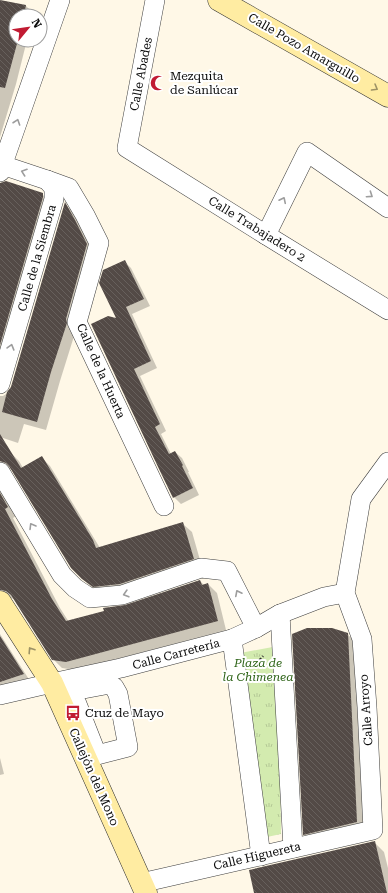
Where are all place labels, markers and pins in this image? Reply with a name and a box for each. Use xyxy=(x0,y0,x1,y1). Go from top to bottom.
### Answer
place label: Mezquita de Sanlúcar xyxy=(170,69,238,97)
mosque icon: Mezquita de Sanlúcar xyxy=(149,74,167,92)
bus stop icon: Cruz de Mayo xyxy=(64,704,82,722)
place label: Cruz de Mayo xyxy=(85,706,164,720)

